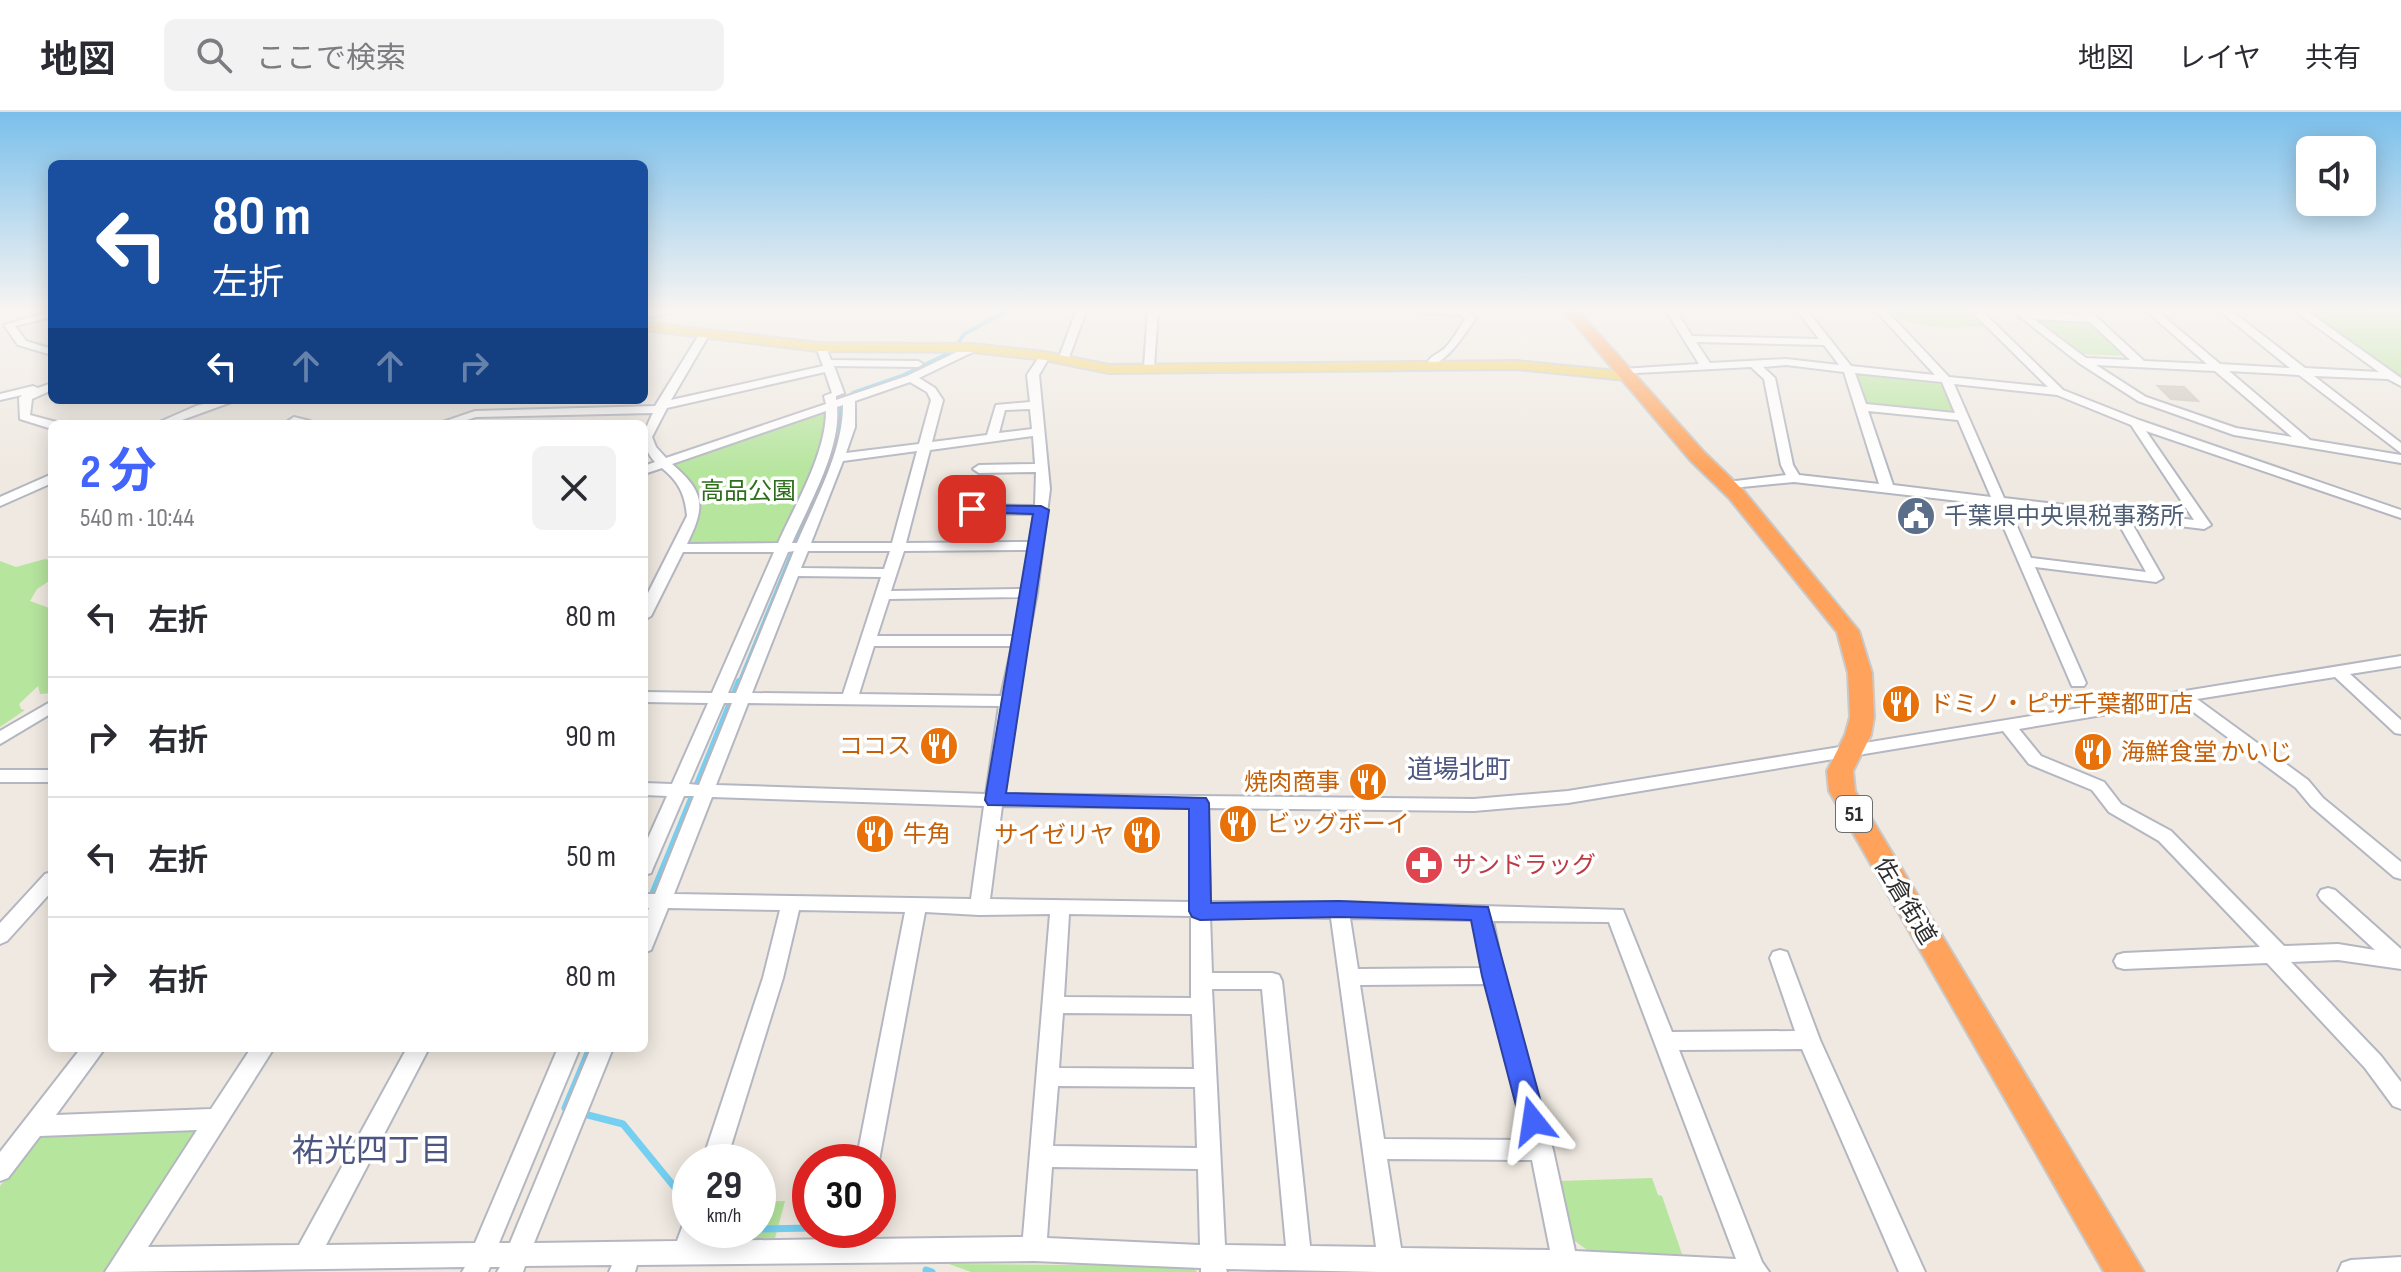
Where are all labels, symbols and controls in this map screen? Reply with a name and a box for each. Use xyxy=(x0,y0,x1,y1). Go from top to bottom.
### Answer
search box xyxy=(164,19,724,91)
icon: search xyxy=(192,33,236,77)
text: 地図 xyxy=(40,38,116,83)
text: ここで検索 xyxy=(256,41,406,77)
text: 地図 xyxy=(2078,42,2134,75)
text: レイヤ xyxy=(2178,42,2261,75)
text: 共有 xyxy=(2305,42,2361,75)
map controls xyxy=(2296,136,2376,216)
button: sound xyxy=(2296,136,2376,216)
text: 80 m xyxy=(212,184,311,251)
icon: left xyxy=(80,192,184,296)
text: 左折 xyxy=(212,262,284,305)
icon: left xyxy=(200,344,244,388)
icon: ahead xyxy=(284,344,328,388)
icon: ahead xyxy=(368,344,412,388)
icon: right xyxy=(452,344,496,388)
text: 2 分 xyxy=(80,444,157,501)
button: close xyxy=(532,446,616,530)
pin xyxy=(938,475,1006,543)
park label: 高品公園 xyxy=(700,477,796,506)
icon: arrive xyxy=(950,487,994,531)
public building icon: 千葉県中央県税事務所 xyxy=(1895,495,1937,537)
place label: 千葉県中央県税事務所 xyxy=(1944,502,2184,531)
text: 540 m · 10:44 xyxy=(80,503,194,534)
icon: left xyxy=(80,595,124,639)
text: 80 m xyxy=(565,599,616,635)
text: 左折 xyxy=(148,603,208,639)
restaurant icon: ドミノ・ピザ千葉都町店 xyxy=(1880,683,1922,725)
place label: ドミノ・ピザ千葉都町店 xyxy=(1929,690,2193,719)
icon: right xyxy=(80,715,124,759)
text: 90 m xyxy=(565,719,616,755)
text: 右折 xyxy=(148,723,208,759)
restaurant icon: ココス xyxy=(918,725,960,767)
restaurant icon: 海鮮食堂 かいじ xyxy=(2072,731,2114,773)
place label: ココス xyxy=(839,732,911,761)
place label: 海鮮食堂 かいじ xyxy=(2121,738,2293,767)
district label: 道場北町 xyxy=(1407,755,1511,786)
restaurant icon: 焼肉商事 xyxy=(1347,761,1389,803)
place label: 焼肉商事 xyxy=(1244,768,1340,797)
road number: 51 xyxy=(1836,796,1872,832)
restaurant icon: ビッグボーイ xyxy=(1217,803,1259,845)
place label: ビッグボーイ xyxy=(1266,810,1410,839)
restaurant icon: 牛角 xyxy=(854,813,896,855)
restaurant icon: サイゼリヤ xyxy=(1121,814,1163,856)
place label: 牛角 xyxy=(903,820,951,849)
place label: サイゼリヤ xyxy=(994,821,1114,850)
icon: left xyxy=(80,835,124,879)
text: 50 m xyxy=(567,839,616,875)
text: 左折 xyxy=(148,843,208,879)
pharmacy icon: サンドラッグ xyxy=(1403,844,1445,886)
place label: サンドラッグ xyxy=(1452,851,1596,880)
street label: 佐倉街道 xyxy=(1868,852,1942,950)
icon: right xyxy=(80,955,124,999)
text: 80 m xyxy=(565,959,616,995)
text: 右折 xyxy=(148,963,208,999)
position arrow xyxy=(1491,1079,1575,1163)
district label: 祐光四丁目 xyxy=(292,1132,452,1171)
speed limit sign: 30 xyxy=(792,1144,896,1248)
text: 29 xyxy=(706,1162,742,1210)
text: km/h xyxy=(707,1204,741,1228)

